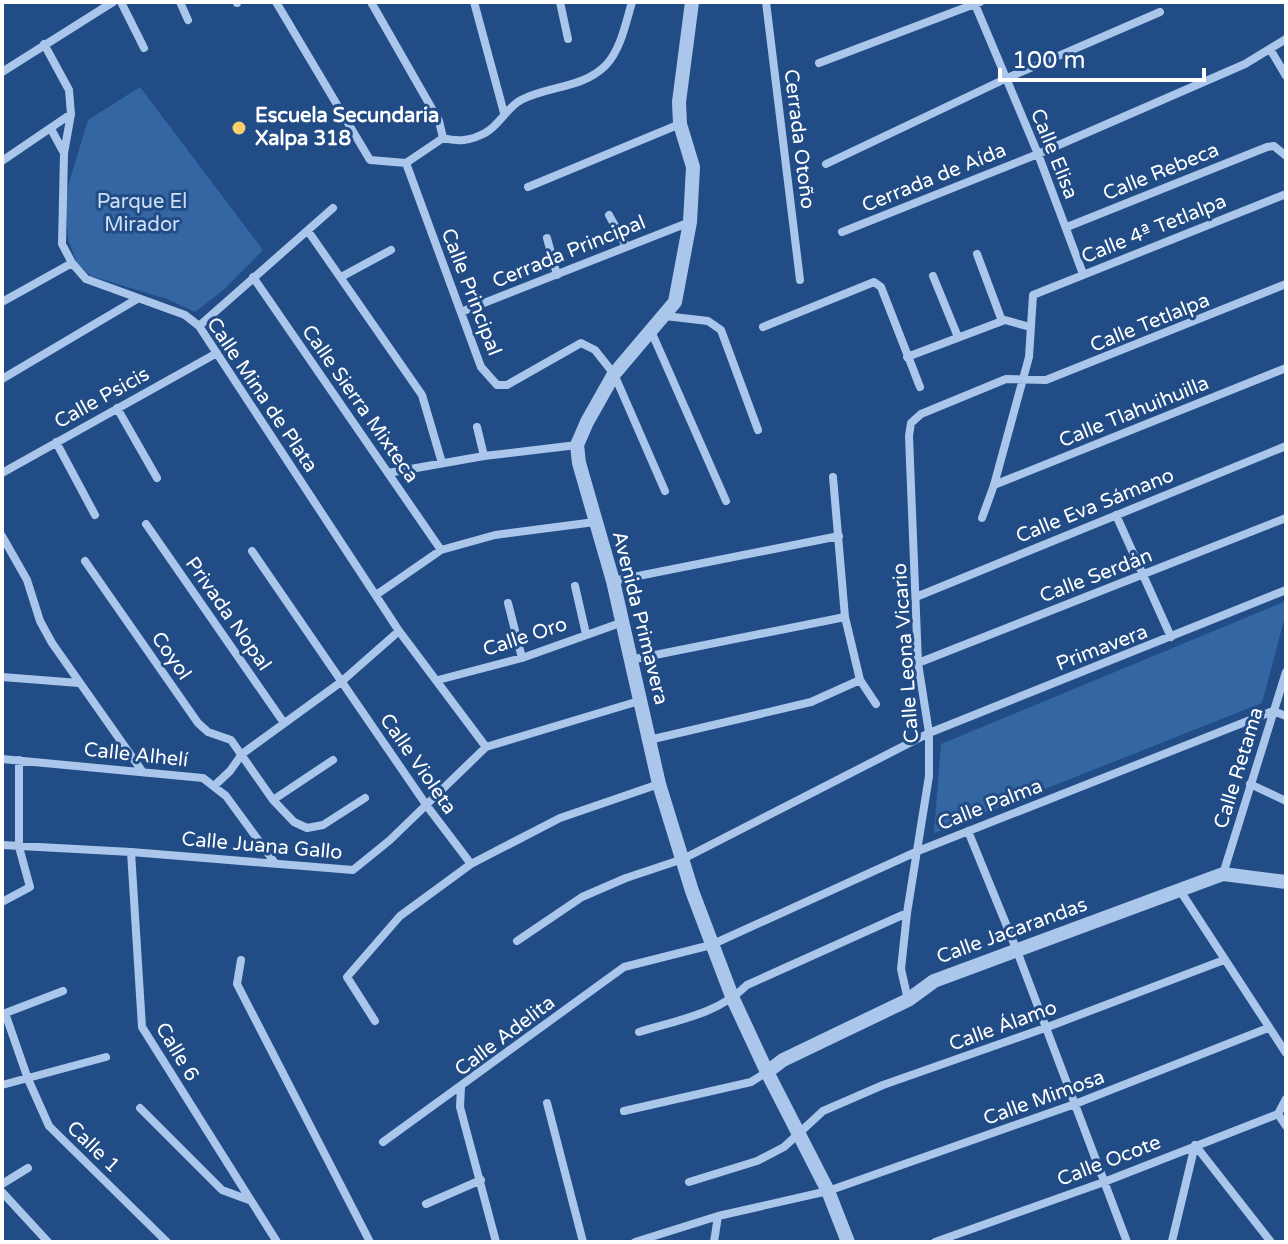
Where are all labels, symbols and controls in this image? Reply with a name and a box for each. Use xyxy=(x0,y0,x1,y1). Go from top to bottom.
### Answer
scale bar xyxy=(1000,32,1204,82)
text: 100 m xyxy=(1012,46,1086,75)
street label: Cerrada Otoño xyxy=(779,68,819,210)
place label: Escuela Secundaria Xalpa 318 xyxy=(255,104,439,151)
street label: Calle Elisa xyxy=(1025,105,1083,203)
marker: Escuela Secundaria Xalpa 318 xyxy=(230,119,248,137)
street label: Cerrada de Aída xyxy=(858,138,1010,218)
street label: Calle Rebeca xyxy=(1099,138,1223,206)
street label: Calle 4ª Tetlalpa xyxy=(1078,189,1230,269)
park label: Parque El Mirador xyxy=(97,190,187,237)
street label: Cerrada Principal xyxy=(489,210,649,294)
street label: Calle Principal xyxy=(436,225,506,359)
street label: Calle Tetlalpa xyxy=(1087,288,1213,358)
street label: Calle Mina de Plata xyxy=(201,313,323,477)
street label: Calle Sierra Mixteca xyxy=(296,320,424,488)
street label: Calle Psicis xyxy=(50,362,154,434)
street label: Calle Tlahuihuilla xyxy=(1056,371,1212,453)
street label: Calle Eva Sámano xyxy=(1012,463,1178,549)
street label: Avenida Primavera xyxy=(607,529,673,707)
street label: Calle Serdán xyxy=(1036,544,1156,608)
street label: Privada Nopal xyxy=(180,552,276,676)
street label: Calle Leona Vicario xyxy=(888,562,924,744)
street label: Calle Oro xyxy=(480,612,570,662)
street label: Primavera xyxy=(1053,620,1151,676)
street label: Coyol xyxy=(146,627,196,685)
street label: Calle Retama xyxy=(1209,704,1269,832)
street label: Calle Violeta xyxy=(374,709,462,819)
street label: Calle Alhelí xyxy=(83,738,189,772)
street label: Calle Palma xyxy=(934,774,1046,836)
street label: Calle Juana Gallo xyxy=(181,827,343,865)
street label: Calle Jacarandas xyxy=(933,893,1091,969)
street label: Calle Adelita xyxy=(450,991,560,1081)
street label: Calle Álamo xyxy=(945,994,1060,1057)
street label: Calle 6 xyxy=(150,1018,204,1086)
street label: Calle Mimosa xyxy=(980,1065,1108,1131)
street label: Calle 1 xyxy=(62,1116,124,1178)
street label: Calle Ocote xyxy=(1054,1130,1164,1192)

